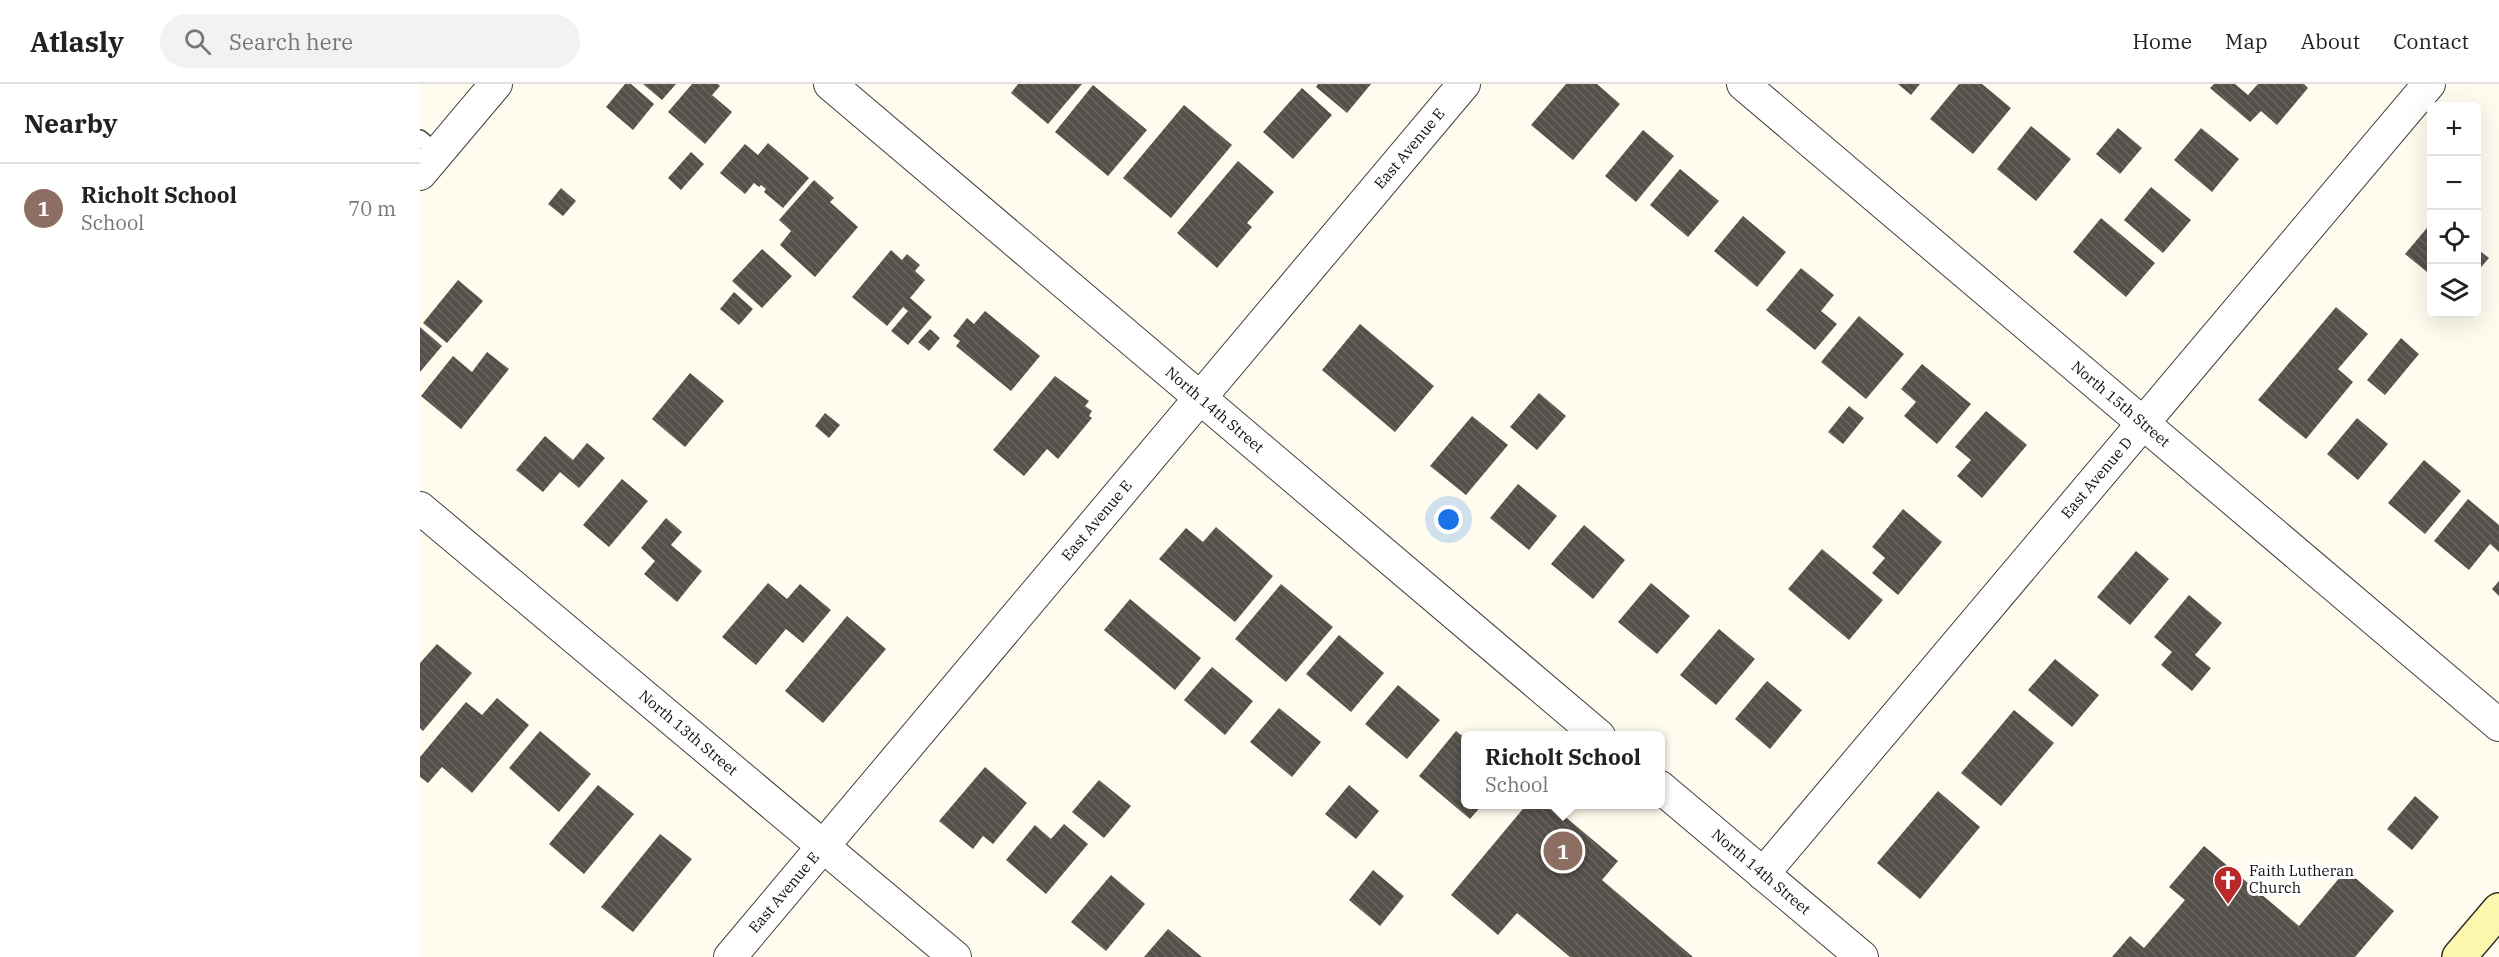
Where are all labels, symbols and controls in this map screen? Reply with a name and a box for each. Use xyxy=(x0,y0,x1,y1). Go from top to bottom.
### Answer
search box xyxy=(160,14,580,68)
text: Atlasly xyxy=(30,23,124,60)
icon: search xyxy=(181,25,214,58)
text: Search here xyxy=(229,27,353,56)
text: Home xyxy=(2132,27,2192,55)
text: Map xyxy=(2225,27,2268,55)
text: About xyxy=(2301,27,2360,55)
text: Contact xyxy=(2393,27,2469,55)
map controls xyxy=(2427,102,2481,318)
button: + xyxy=(2427,102,2481,156)
street label: East Avenue E xyxy=(1370,104,1449,193)
text: Nearby xyxy=(24,106,118,140)
button: − xyxy=(2427,156,2481,210)
text: Richolt School xyxy=(81,180,237,209)
text: 1 xyxy=(38,195,50,222)
text: 70 m xyxy=(348,195,396,222)
text: School xyxy=(81,209,144,236)
button: locate xyxy=(2427,210,2481,264)
button: layers xyxy=(2427,264,2481,318)
street label: North 15th Street xyxy=(2068,357,2174,451)
street label: North 14th Street xyxy=(1162,362,1268,457)
street label: East Avenue D xyxy=(2057,433,2136,522)
street label: East Avenue E xyxy=(1057,476,1136,565)
your location xyxy=(1434,505,1463,534)
street label: North 13th Street xyxy=(635,686,742,780)
popup xyxy=(1461,731,1665,809)
text: Richolt School xyxy=(1485,742,1641,771)
text: School xyxy=(1485,771,1548,798)
street label: North 14th Street xyxy=(1708,825,1815,919)
pin: 1 xyxy=(1544,828,1582,873)
street label: East Avenue E xyxy=(744,848,823,937)
place label: Faith Lutheran Church xyxy=(2249,861,2354,897)
church icon: Faith Lutheran Church xyxy=(2212,864,2244,906)

